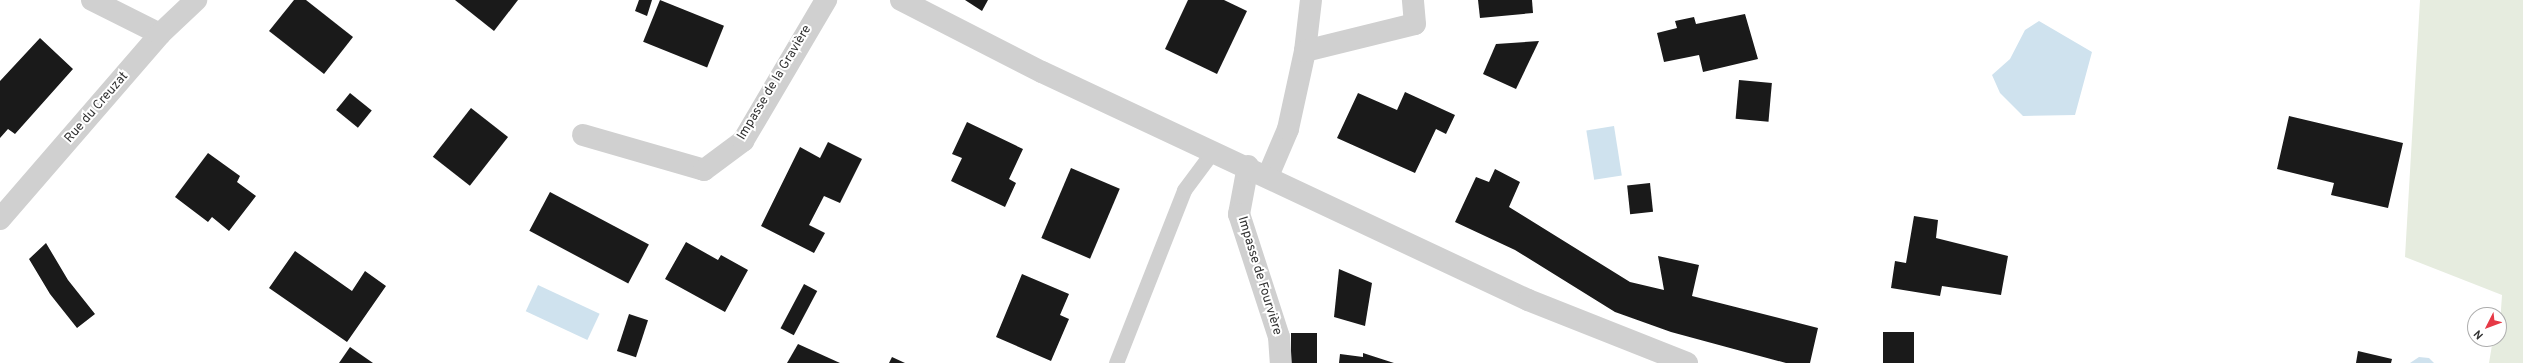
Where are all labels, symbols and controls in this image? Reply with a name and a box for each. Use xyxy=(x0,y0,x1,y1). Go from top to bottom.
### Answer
street label: Impasse de la Gravière xyxy=(735,23,815,143)
street label: Rue du Creuzat xyxy=(62,69,132,147)
street label: Impasse de Fourvière xyxy=(1233,215,1285,337)
north arrow xyxy=(2467,307,2507,347)
text: N xyxy=(2471,327,2487,342)

